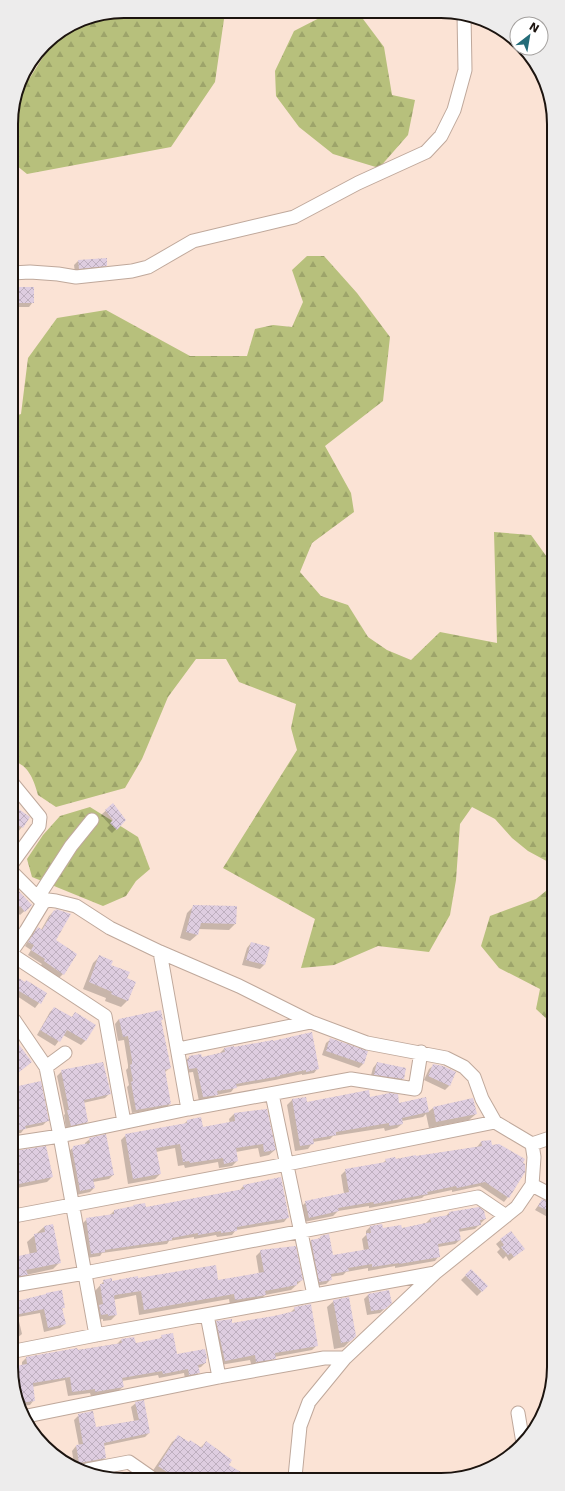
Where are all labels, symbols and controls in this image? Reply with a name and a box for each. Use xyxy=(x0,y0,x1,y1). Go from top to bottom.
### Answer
north arrow xyxy=(509,16,549,56)
text: N xyxy=(527,20,541,36)

